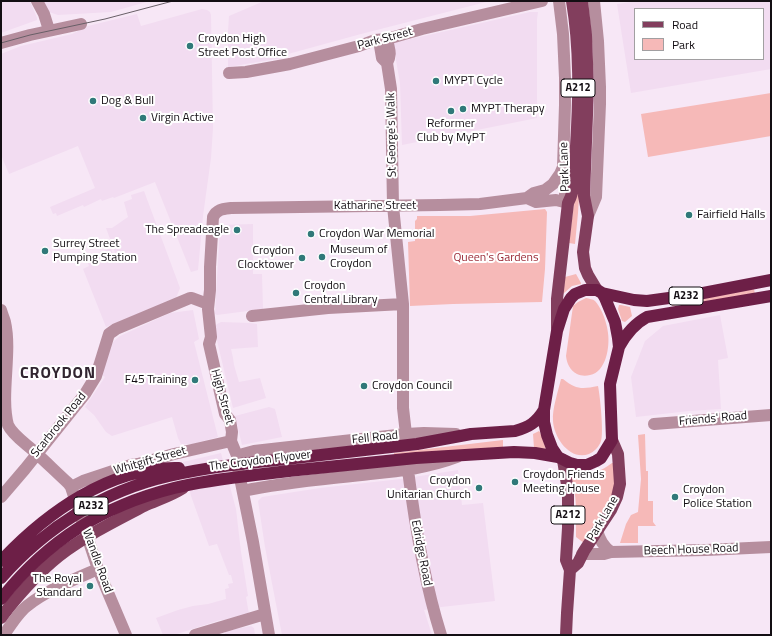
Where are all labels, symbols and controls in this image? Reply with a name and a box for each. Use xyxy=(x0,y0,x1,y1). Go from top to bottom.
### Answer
legend xyxy=(634,8,764,60)
text: Road xyxy=(672,15,698,34)
street label: Park Street xyxy=(356,25,414,53)
place label: Croydon High Street Post Office xyxy=(198,32,287,60)
text: Park xyxy=(672,35,695,54)
marker: Croydon High Street Post Office xyxy=(185,41,195,51)
place label: MYPT Cycle xyxy=(444,74,503,88)
marker: MYPT Cycle xyxy=(431,76,441,86)
road number: A212 xyxy=(561,79,595,97)
street label: St George's Walk xyxy=(384,92,400,178)
place label: Dog & Bull xyxy=(101,94,154,108)
marker: Dog & Bull xyxy=(88,96,98,106)
place label: MYPT Therapy xyxy=(471,102,545,116)
marker: MYPT Therapy xyxy=(458,104,468,114)
marker: Reformer Club by MyPT xyxy=(446,106,456,116)
place label: Virgin Active xyxy=(151,111,213,125)
marker: Virgin Active xyxy=(138,113,148,123)
place label: Reformer Club by MyPT xyxy=(417,117,485,145)
street label: Park Lane xyxy=(557,142,573,192)
street label: Katharine Street xyxy=(334,199,416,213)
place label: Fairfield Halls xyxy=(697,208,765,222)
marker: Fairfield Halls xyxy=(684,210,694,220)
place label: The Spreadeagle xyxy=(145,223,229,237)
marker: The Spreadeagle xyxy=(232,225,242,235)
place label: Croydon War Memorial xyxy=(319,227,434,241)
marker: Croydon War Memorial xyxy=(306,229,316,239)
place label: Surrey Street Pumping Station xyxy=(53,237,137,265)
place label: Museum of Croydon xyxy=(330,243,387,271)
place label: Croydon Clocktower xyxy=(238,244,294,272)
marker: Surrey Street Pumping Station xyxy=(40,246,50,256)
park label: Queen's Gardens xyxy=(453,251,539,265)
marker: Museum of Croydon xyxy=(317,252,327,262)
marker: Croydon Clocktower xyxy=(297,253,307,263)
place label: Croydon Central Library xyxy=(304,279,377,307)
road number: A232 xyxy=(669,287,703,305)
marker: Croydon Central Library xyxy=(291,288,301,298)
district label: CROYDON xyxy=(20,364,96,384)
street label: High Street xyxy=(207,368,237,426)
place label: F45 Training xyxy=(125,373,187,387)
marker: F45 Training xyxy=(190,375,200,385)
place label: Croydon Council xyxy=(372,379,452,393)
marker: Croydon Council xyxy=(359,381,369,391)
street label: Scarbrook Road xyxy=(28,390,90,460)
street label: Friends' Road xyxy=(678,409,748,429)
street label: Fell Road xyxy=(351,428,399,448)
street label: Whitgift Street xyxy=(112,444,188,478)
street label: The Croydon Flyover xyxy=(208,448,312,474)
place label: Croydon Friends Meeting House xyxy=(523,468,604,496)
place label: Croydon Unitarian Church xyxy=(387,474,471,502)
marker: Croydon Friends Meeting House xyxy=(510,477,520,487)
marker: Croydon Unitarian Church xyxy=(474,483,484,493)
place label: Croydon Police Station xyxy=(683,483,752,511)
marker: Croydon Police Station xyxy=(670,492,680,502)
street label: Park Lane xyxy=(584,494,622,544)
road number: A232 xyxy=(74,497,108,515)
road number: A212 xyxy=(551,506,585,524)
street label: Edridge Road xyxy=(408,519,434,587)
street label: Wandle Road xyxy=(79,527,115,595)
street label: Beech House Road xyxy=(643,541,739,559)
place label: The Royal Standard xyxy=(33,572,82,600)
marker: The Royal Standard xyxy=(85,581,95,591)

